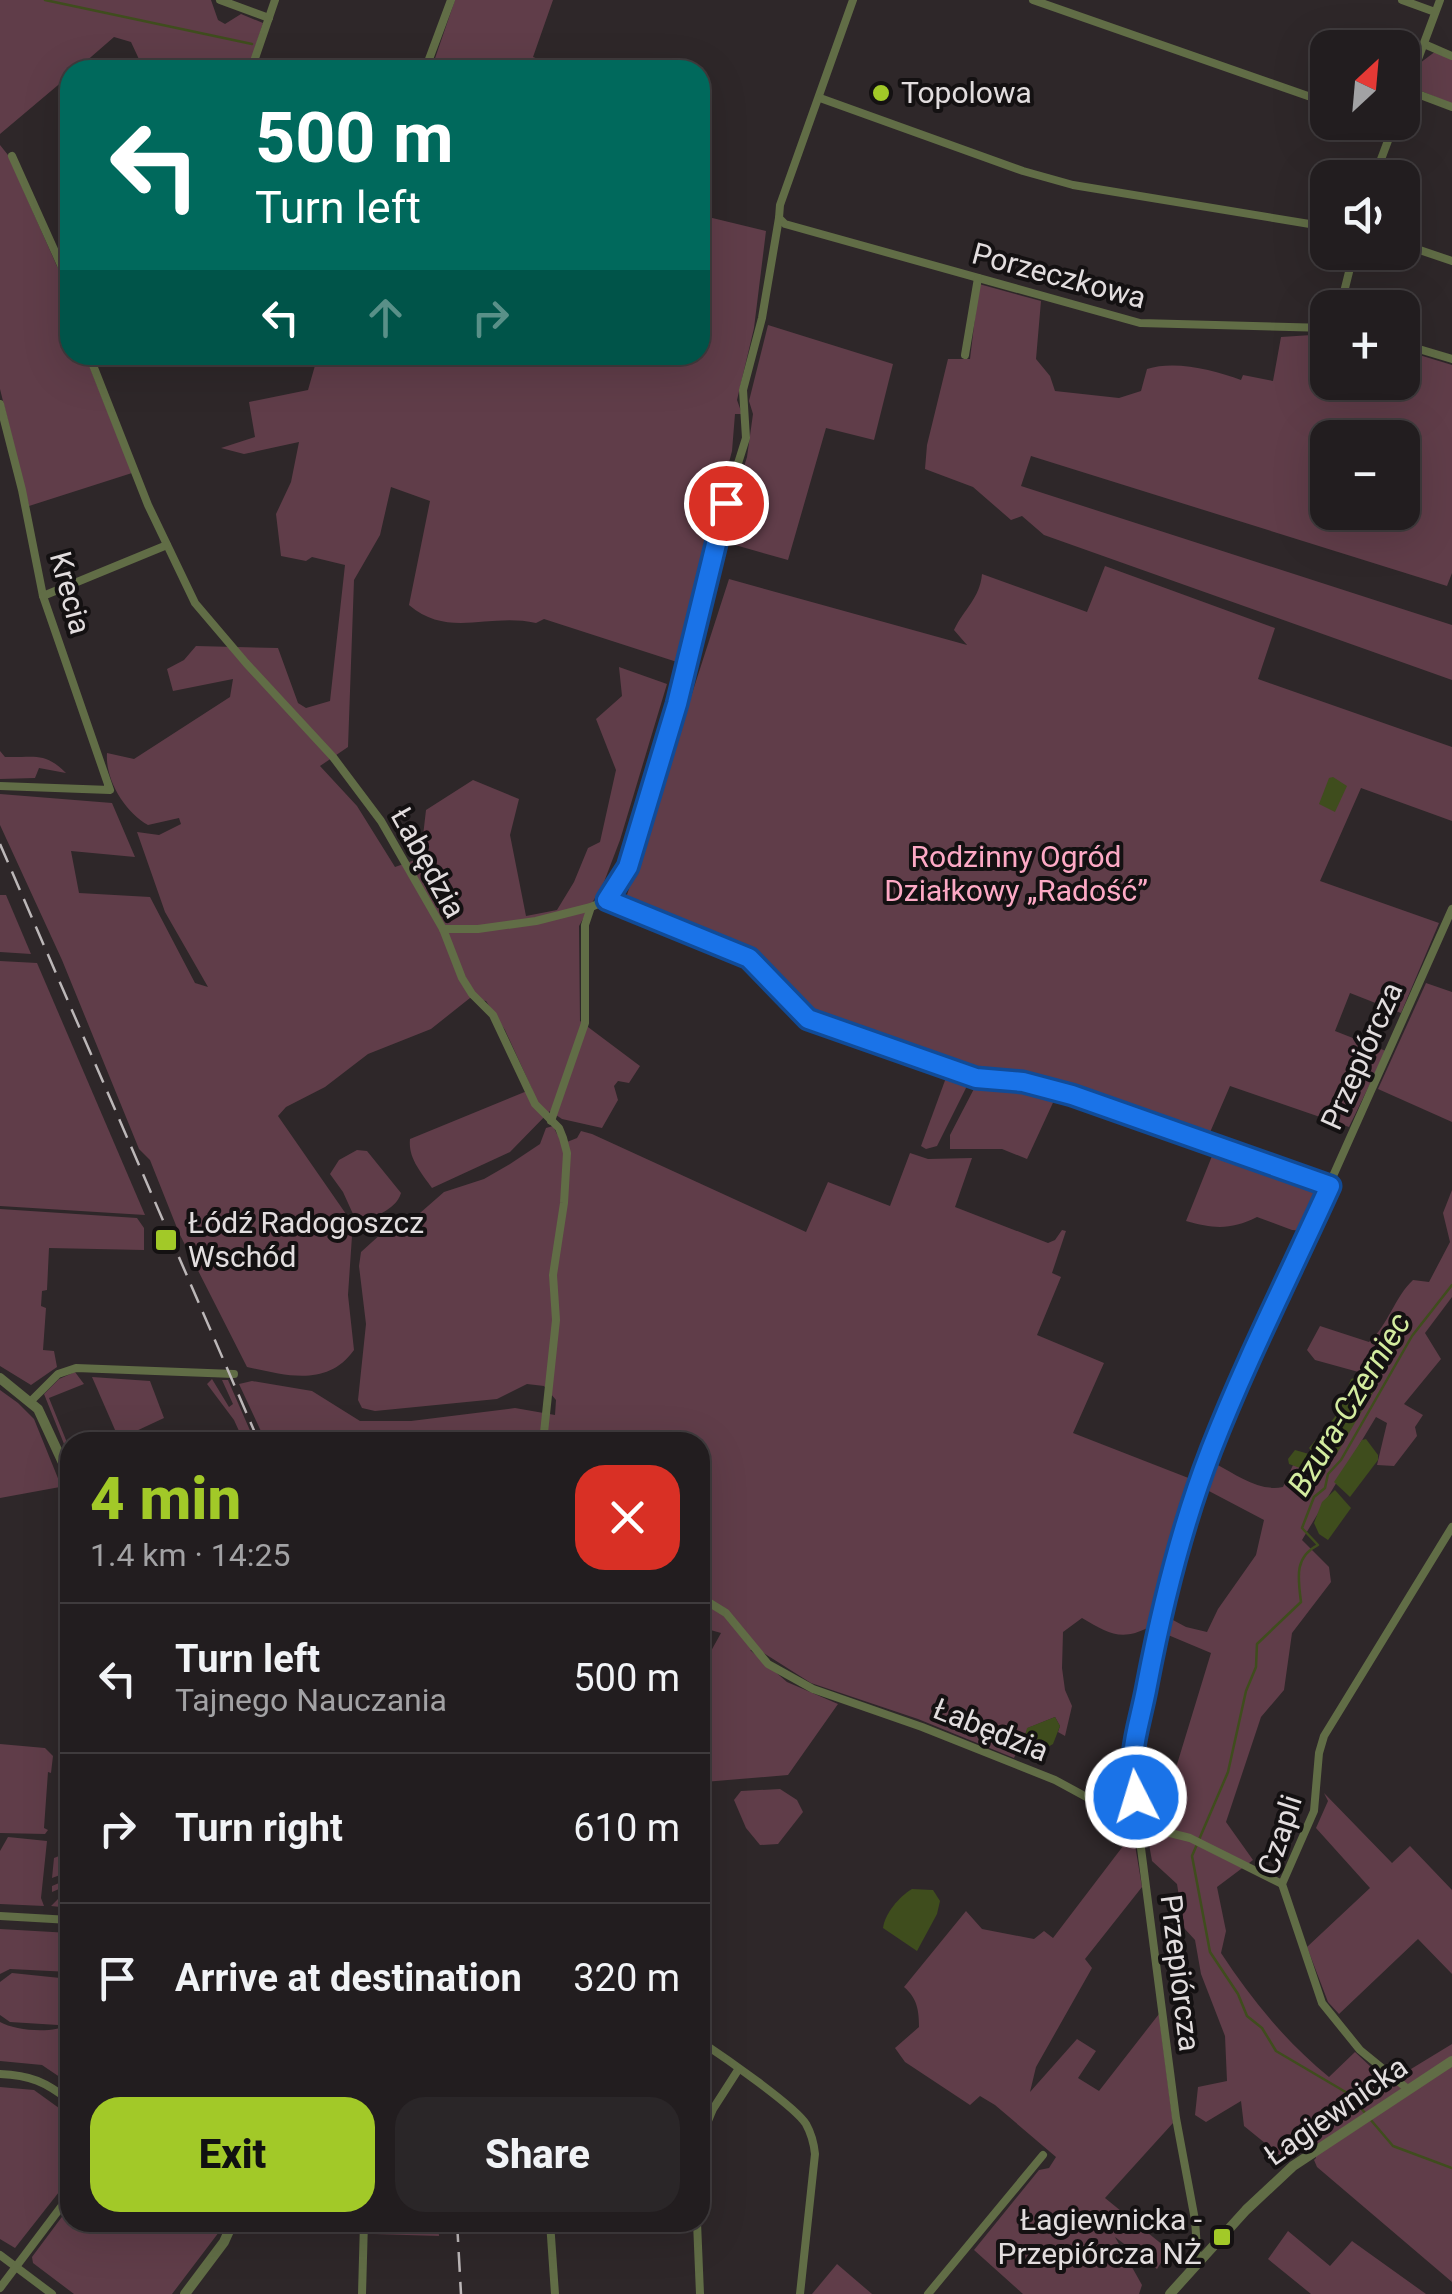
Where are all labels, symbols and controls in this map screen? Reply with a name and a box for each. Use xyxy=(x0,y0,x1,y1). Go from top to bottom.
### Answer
north arrow xyxy=(1310,30,1420,140)
map controls xyxy=(1310,30,1420,530)
place label: Topolowa xyxy=(901,75,1032,110)
marker: Topolowa xyxy=(870,82,892,104)
text: 500 m xyxy=(255,97,454,179)
icon: left xyxy=(90,100,220,230)
button: sound xyxy=(1310,160,1420,270)
text: Turn left xyxy=(255,181,421,234)
street label: Porzeczkowa xyxy=(968,236,1150,316)
icon: left xyxy=(253,290,308,345)
icon: ahead xyxy=(358,290,413,345)
icon: right xyxy=(463,290,518,345)
button: + xyxy=(1310,290,1420,400)
button: − xyxy=(1310,420,1420,530)
pin xyxy=(684,461,769,546)
icon: arrive xyxy=(699,476,754,531)
street label: Krecia xyxy=(43,548,98,638)
street label: Łabędzia xyxy=(384,802,473,924)
park label: Rodzinny Ogród Działkowy „Radość” xyxy=(884,839,1148,908)
street label: Przepiórcza xyxy=(1313,977,1410,1135)
place label: Łódź Radogoszcz Wschód xyxy=(188,1205,424,1274)
marker: Łódź Radogoszcz Wschód xyxy=(153,1227,179,1253)
water label: Bzura-Czerniec xyxy=(1279,1306,1419,1502)
text: 4 min xyxy=(90,1463,241,1534)
button: close xyxy=(575,1465,680,1570)
text: 1.4 km · 14:25 xyxy=(90,1536,291,1574)
text: Turn left xyxy=(175,1637,320,1681)
icon: left xyxy=(90,1651,145,1706)
text: 500 m xyxy=(573,1656,680,1700)
text: Tajnego Nauczania xyxy=(175,1681,447,1719)
street label: Łabędzia xyxy=(929,1691,1054,1768)
position arrow xyxy=(1084,1745,1188,1849)
street label: Czapli xyxy=(1250,1790,1309,1879)
icon: right xyxy=(90,1801,145,1856)
text: Turn right xyxy=(175,1806,343,1850)
text: 610 m xyxy=(573,1806,680,1850)
street label: Przepiórcza xyxy=(1154,1893,1207,2053)
icon: arrive xyxy=(90,1951,145,2006)
text: Arrive at destination xyxy=(175,1956,522,2000)
text: 320 m xyxy=(573,1956,680,2000)
street label: Łagiewnicka xyxy=(1258,2049,1414,2173)
button: Exit xyxy=(90,2097,375,2212)
button: Share xyxy=(395,2097,680,2212)
place label: Łagiewnicka - Przepiórcza NŻ xyxy=(997,2202,1202,2271)
marker: Łagiewnicka - Przepiórcza NŻ xyxy=(1211,2226,1233,2248)

